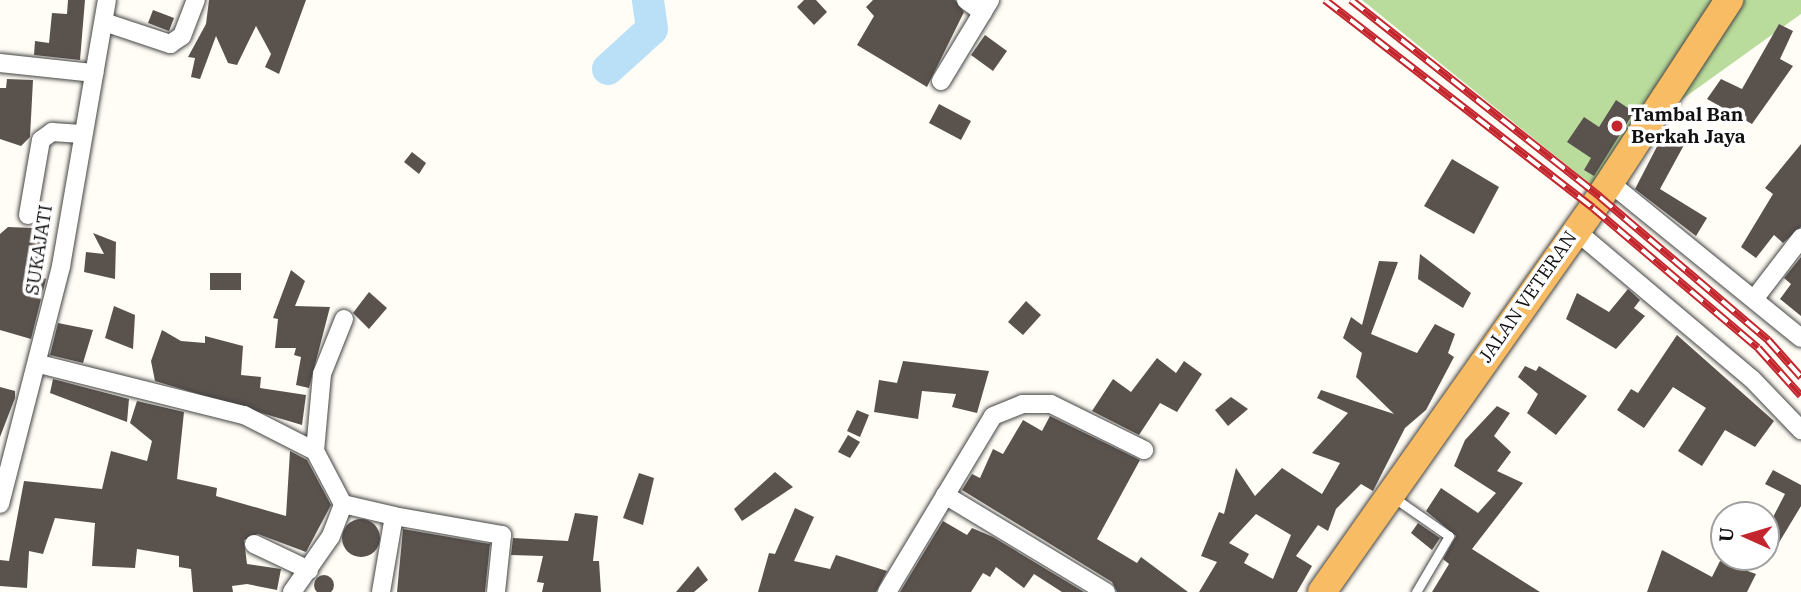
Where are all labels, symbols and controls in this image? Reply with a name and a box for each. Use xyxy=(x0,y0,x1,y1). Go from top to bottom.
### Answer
place label: Tambal Ban Berkah Jaya xyxy=(1631,104,1746,148)
marker: Tambal Ban Berkah Jaya xyxy=(1609,118,1625,134)
street label: SUKAJATI xyxy=(21,203,57,297)
street label: JALAN VETERAN xyxy=(1474,227,1582,367)
north arrow xyxy=(1710,501,1780,571)
text: U xyxy=(1714,527,1739,543)

